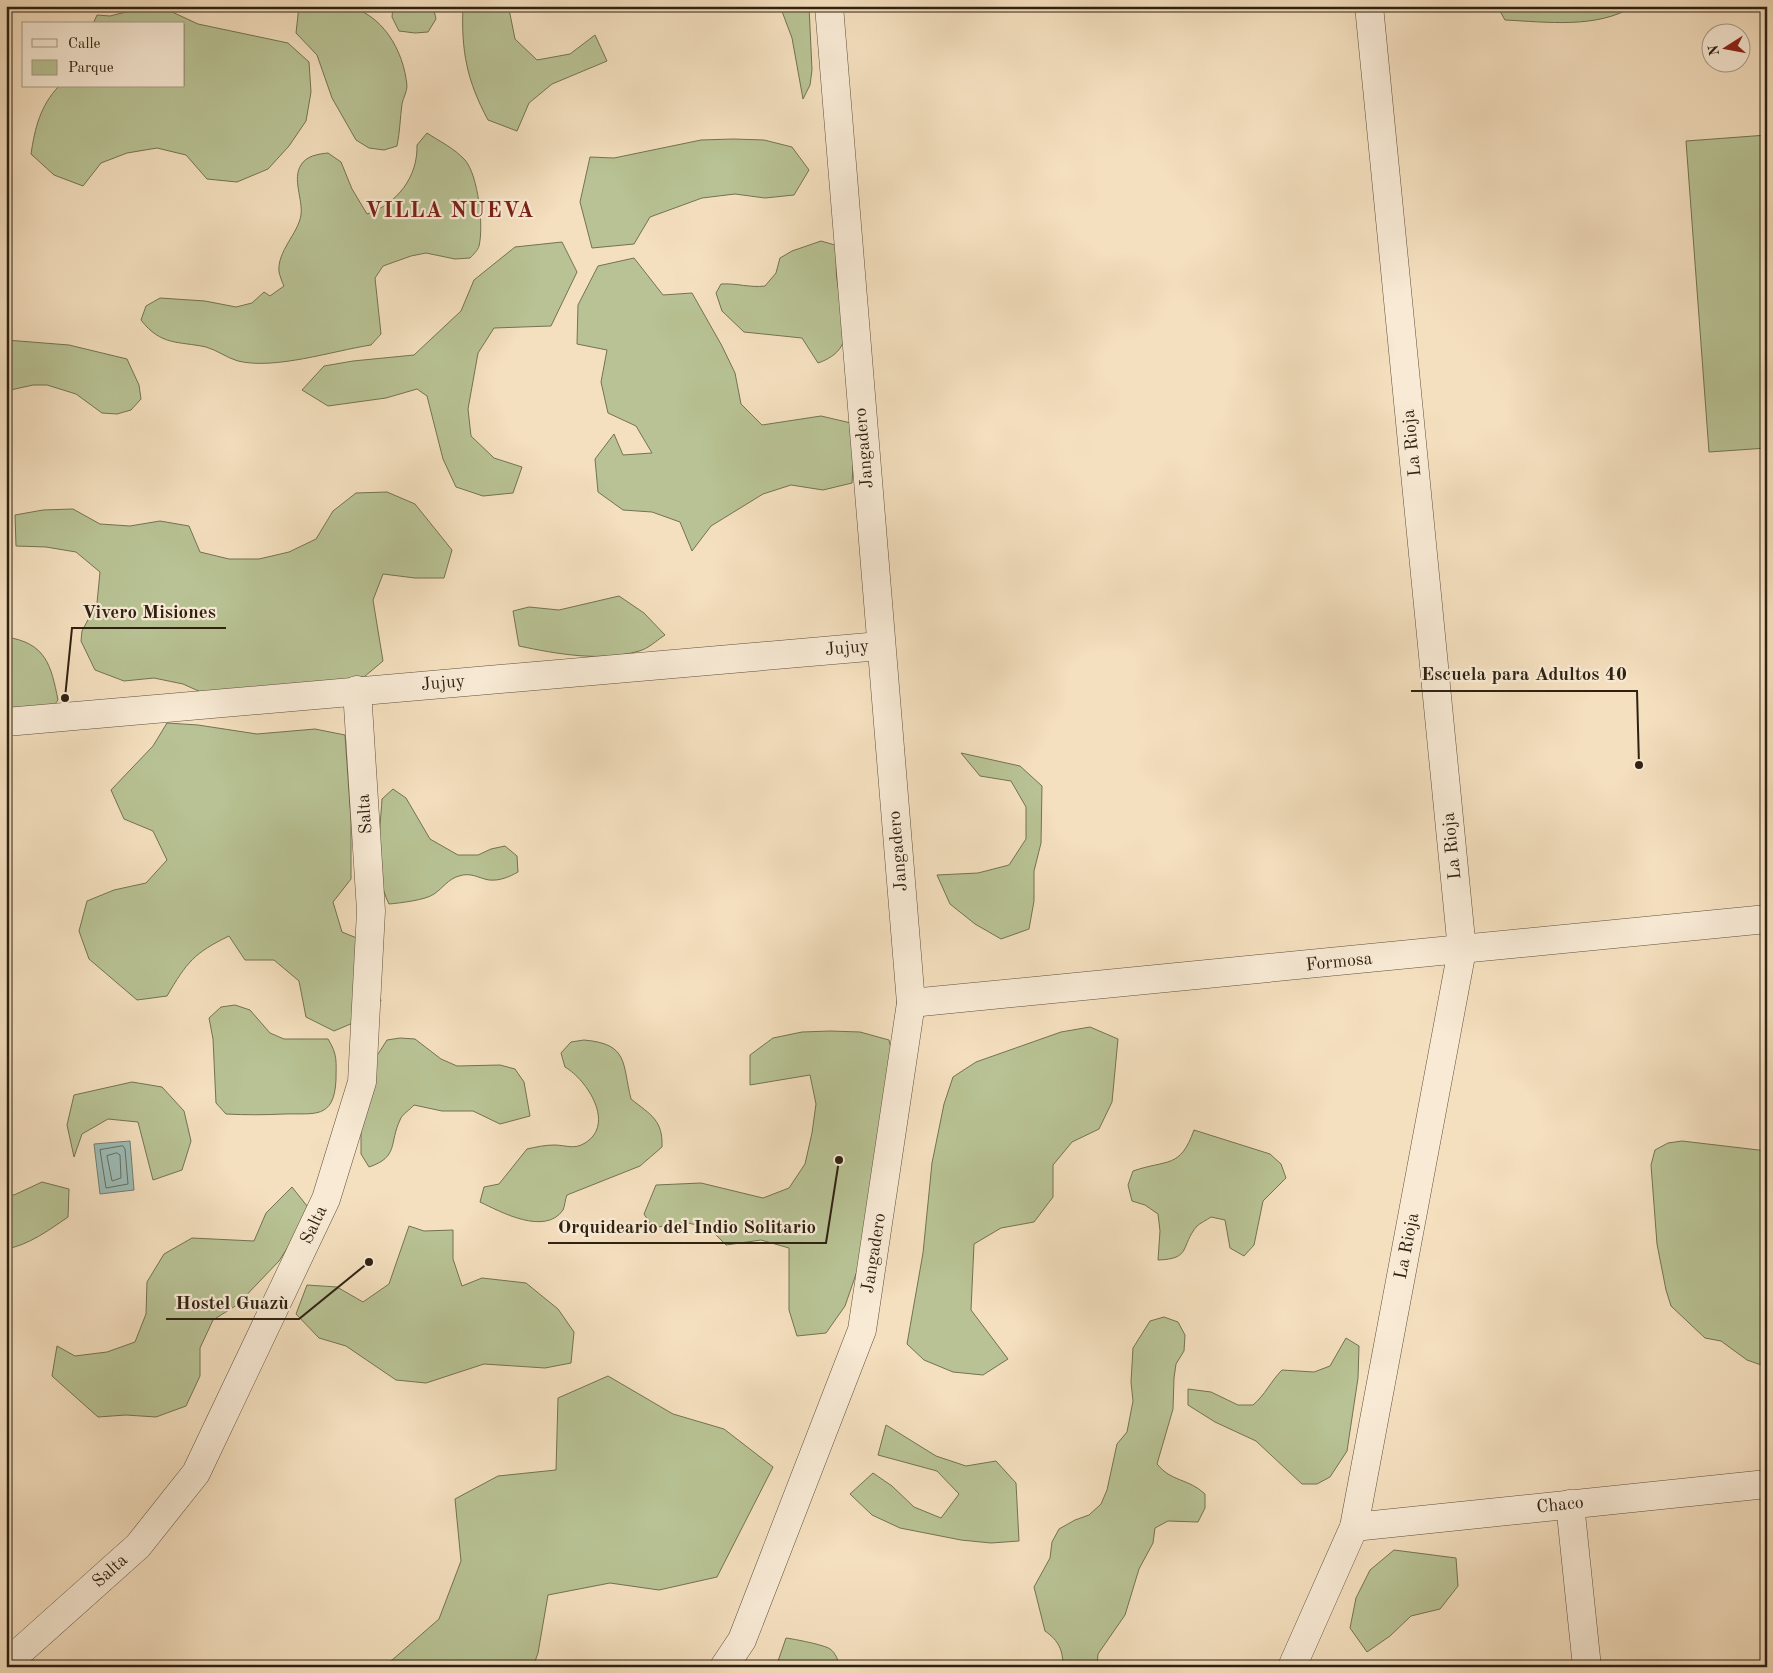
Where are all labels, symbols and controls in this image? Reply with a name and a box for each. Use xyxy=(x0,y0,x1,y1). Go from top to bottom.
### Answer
legend xyxy=(22,22,185,88)
north arrow xyxy=(1700,22,1750,72)
text: Calle xyxy=(68,37,101,52)
text: N xyxy=(1706,43,1722,57)
text: Parque xyxy=(68,61,114,76)
district label: VILLA NUEVA xyxy=(365,200,535,222)
street label: Jangadero xyxy=(852,407,876,489)
street label: La Rioja xyxy=(1400,408,1424,477)
callout: Vivero Misiones xyxy=(72,594,226,628)
text: Vivero Misiones xyxy=(82,604,216,623)
street label: Jujuy xyxy=(824,637,870,659)
callout: Escuela para Adultos 40 xyxy=(1411,657,1637,691)
text: Escuela para Adultos 40 xyxy=(1421,666,1627,685)
street label: Jujuy xyxy=(420,672,466,694)
street label: Salta xyxy=(355,793,375,835)
street label: Jangadero xyxy=(886,810,910,892)
street label: La Rioja xyxy=(1440,811,1464,880)
street label: Formosa xyxy=(1305,950,1373,974)
street label: Salta xyxy=(297,1203,331,1247)
callout: Orquideario del Indio Solitario xyxy=(548,1209,826,1243)
street label: La Rioja xyxy=(1392,1211,1422,1281)
street label: Jangadero xyxy=(859,1212,889,1294)
text: Orquideario del Indio Solitario xyxy=(558,1219,816,1238)
callout: Hostel Guazù xyxy=(166,1285,299,1319)
text: Hostel Guazù xyxy=(175,1295,289,1314)
street label: Chaco xyxy=(1535,1494,1585,1516)
street label: Salta xyxy=(89,1551,131,1591)

